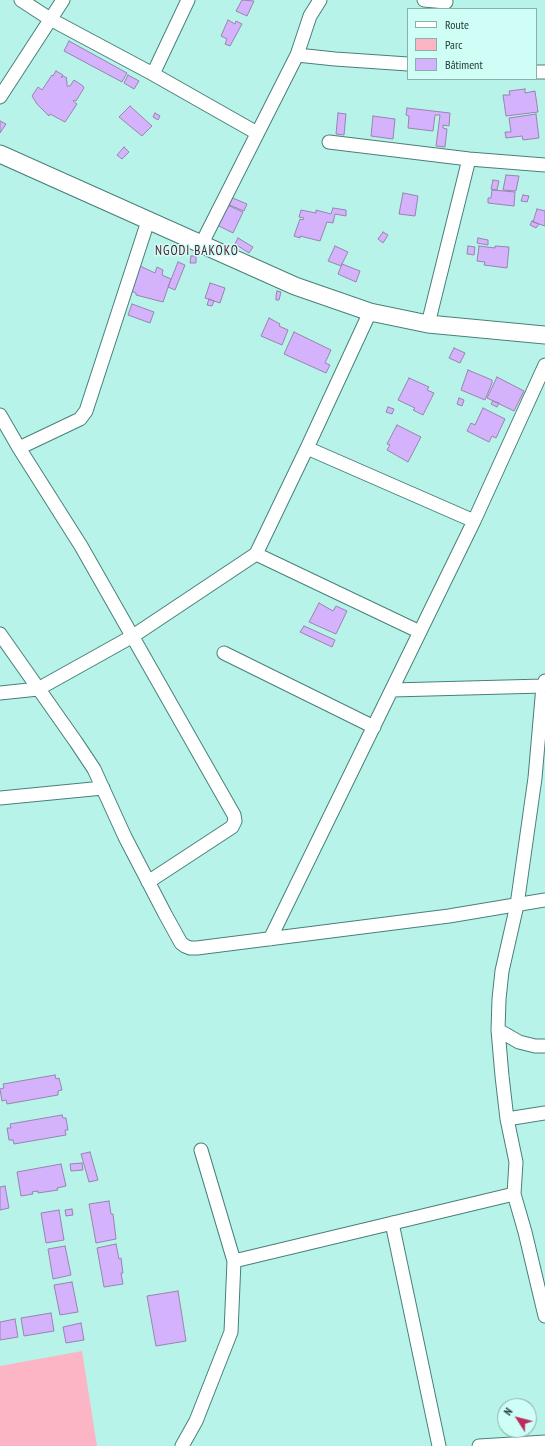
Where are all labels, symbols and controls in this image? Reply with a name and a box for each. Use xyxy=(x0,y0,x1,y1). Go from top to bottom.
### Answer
legend xyxy=(407,8,537,80)
text: Route xyxy=(445,17,469,32)
text: Parc xyxy=(445,37,462,52)
text: Bâtiment xyxy=(445,57,483,72)
district label: NGODI BAKOKO xyxy=(155,243,239,259)
north arrow xyxy=(497,1398,537,1438)
text: N xyxy=(501,1405,516,1418)

